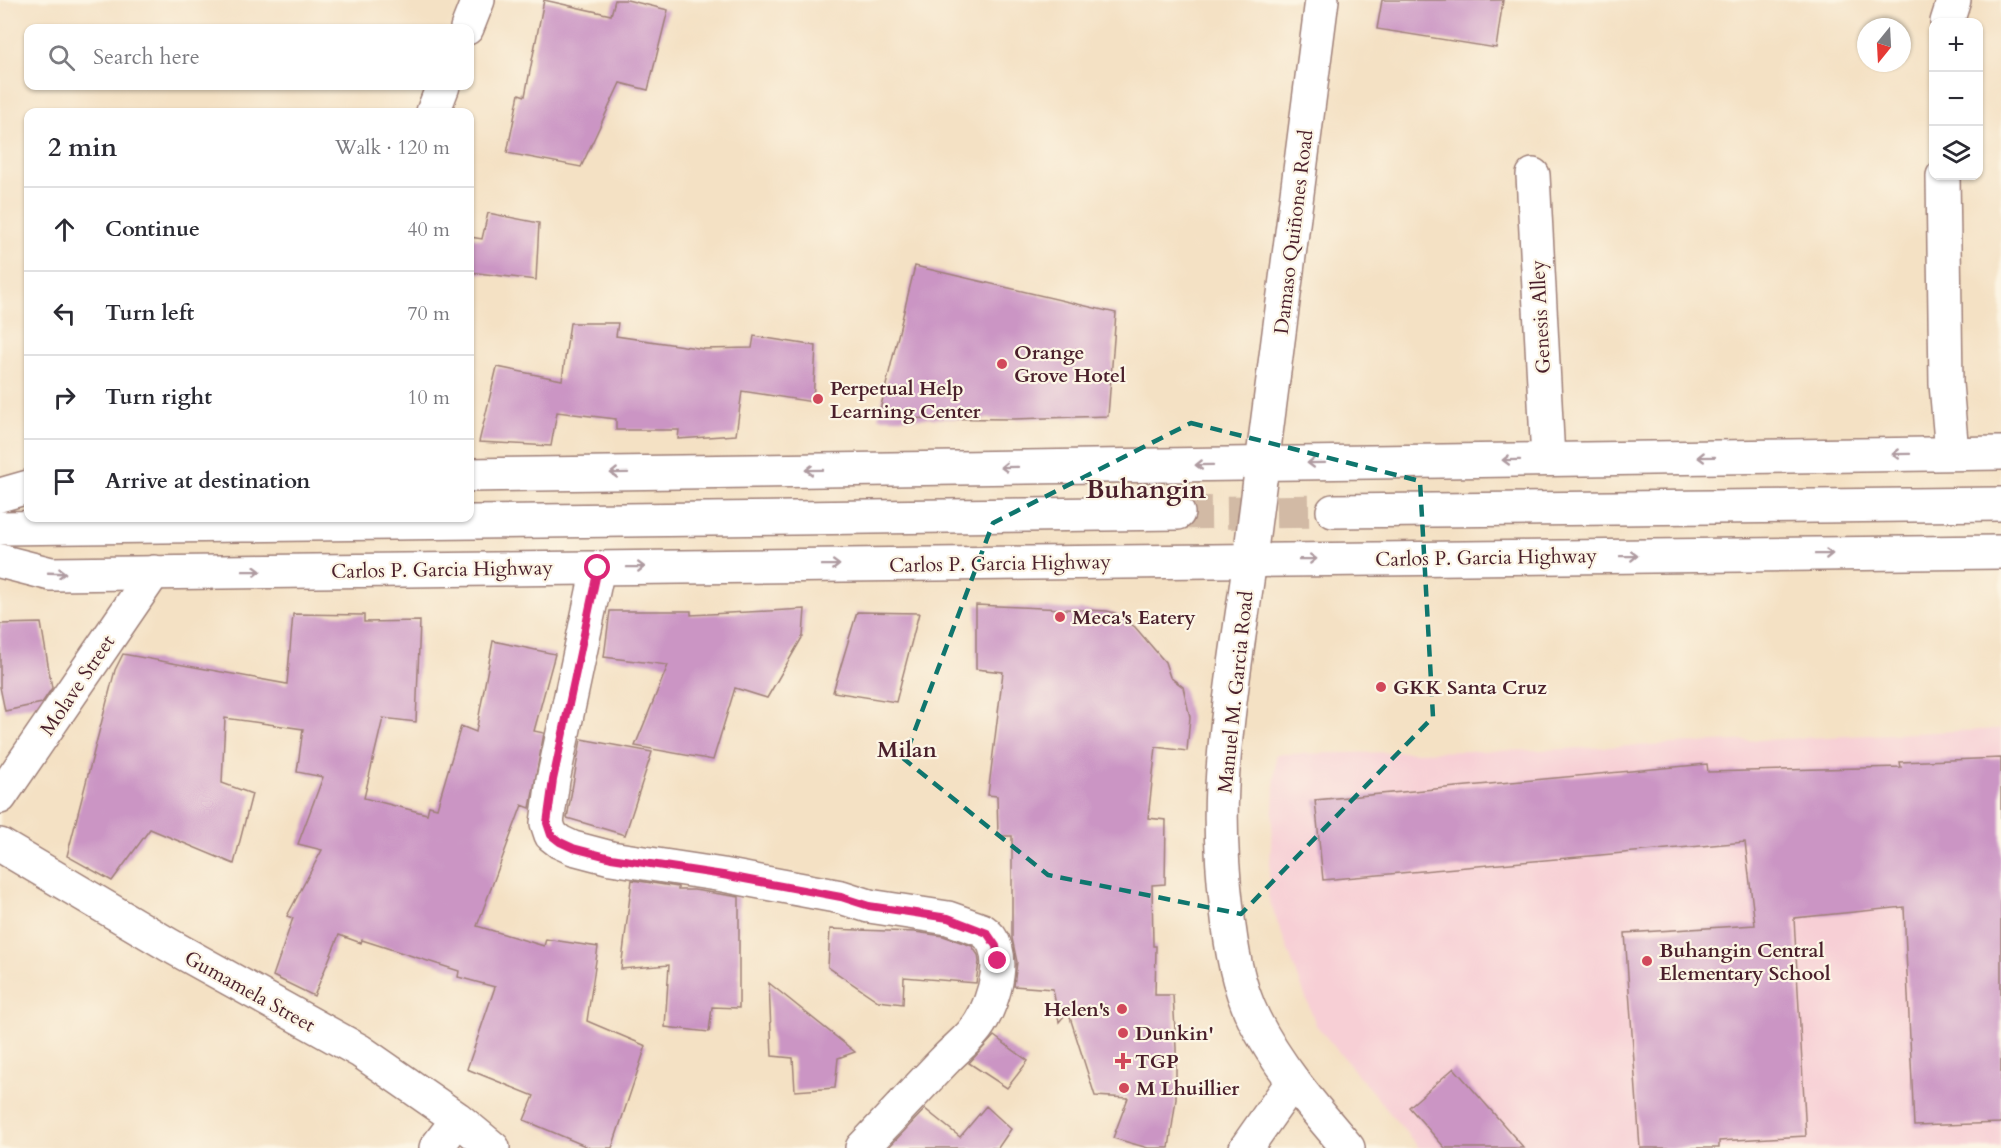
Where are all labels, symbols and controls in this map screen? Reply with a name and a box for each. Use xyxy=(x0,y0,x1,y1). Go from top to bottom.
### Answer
north arrow xyxy=(1857,18,1911,72)
map controls xyxy=(1929,18,1983,180)
button: + xyxy=(1929,18,1983,72)
search box xyxy=(24,24,474,90)
icon: search xyxy=(45,41,78,74)
text: Search here xyxy=(93,42,200,72)
button: − xyxy=(1929,72,1983,126)
button: layers xyxy=(1929,126,1983,180)
street label: Damaso Quiñones Road xyxy=(1268,128,1319,336)
text: 2 min xyxy=(48,130,117,165)
text: Walk · 120 m xyxy=(335,134,450,161)
icon: ahead xyxy=(48,213,81,246)
text: Continue xyxy=(105,214,200,244)
text: 40 m xyxy=(407,216,450,243)
street label: Genesis Alley xyxy=(1524,259,1557,375)
icon: left xyxy=(48,297,81,330)
text: Turn left xyxy=(105,298,194,328)
text: 70 m xyxy=(407,300,450,327)
place label: Orange Grove Hotel xyxy=(1014,339,1126,389)
marker: Orange Grove Hotel xyxy=(995,357,1009,371)
place label: Perpetual Help Learning Center xyxy=(830,375,982,425)
icon: right xyxy=(48,381,81,414)
text: Turn right xyxy=(105,382,212,412)
text: 10 m xyxy=(407,384,450,411)
marker: Perpetual Help Learning Center xyxy=(811,392,825,406)
one-way arrow xyxy=(1891,448,1911,460)
one-way arrow xyxy=(1696,452,1716,463)
one-way arrow xyxy=(1501,454,1521,466)
one-way arrow xyxy=(1306,457,1326,469)
one-way arrow xyxy=(1195,459,1215,471)
one-way arrow xyxy=(1000,461,1020,473)
one-way arrow xyxy=(805,464,825,476)
icon: arrive xyxy=(48,465,81,498)
text: Arrive at destination xyxy=(105,466,310,496)
one-way arrow xyxy=(610,467,630,479)
district label: Buhangin xyxy=(1086,472,1206,507)
street label: Carlos P. Garcia Highway xyxy=(1375,542,1598,573)
street label: Carlos P. Garcia Highway xyxy=(889,548,1112,579)
one-way arrow xyxy=(1814,548,1834,560)
one-way arrow xyxy=(1619,550,1639,562)
street label: Carlos P. Garcia Highway xyxy=(331,554,554,585)
route start xyxy=(584,554,610,580)
one-way arrow xyxy=(1298,554,1318,565)
one-way arrow xyxy=(820,559,840,571)
one-way arrow xyxy=(625,561,645,573)
one-way arrow xyxy=(241,565,261,577)
one-way arrow xyxy=(47,567,67,579)
street label: Manuel M. Garcia Road xyxy=(1211,589,1260,794)
place label: Meca's Eatery xyxy=(1072,604,1196,631)
marker: Meca's Eatery xyxy=(1053,610,1067,624)
street label: Molave Street xyxy=(34,629,121,741)
place label: GKK Santa Cruz xyxy=(1393,674,1547,701)
marker: GKK Santa Cruz xyxy=(1374,680,1388,694)
district label: Milan xyxy=(877,735,937,765)
place label: Buhangin Central Elementary School xyxy=(1659,937,1831,987)
street label: Gumamela Street xyxy=(180,944,321,1039)
route end xyxy=(984,947,1010,973)
marker: Buhangin Central Elementary School xyxy=(1640,954,1654,968)
place label: Helen's xyxy=(1044,996,1110,1023)
marker: Helen's xyxy=(1115,1002,1129,1016)
place label: Dunkin' xyxy=(1135,1020,1214,1047)
marker: Dunkin' xyxy=(1116,1026,1130,1040)
place label: TGP xyxy=(1135,1048,1179,1075)
marker: TGP xyxy=(1116,1054,1130,1068)
place label: M Lhuillier xyxy=(1136,1075,1240,1102)
marker: M Lhuillier xyxy=(1117,1081,1131,1095)

